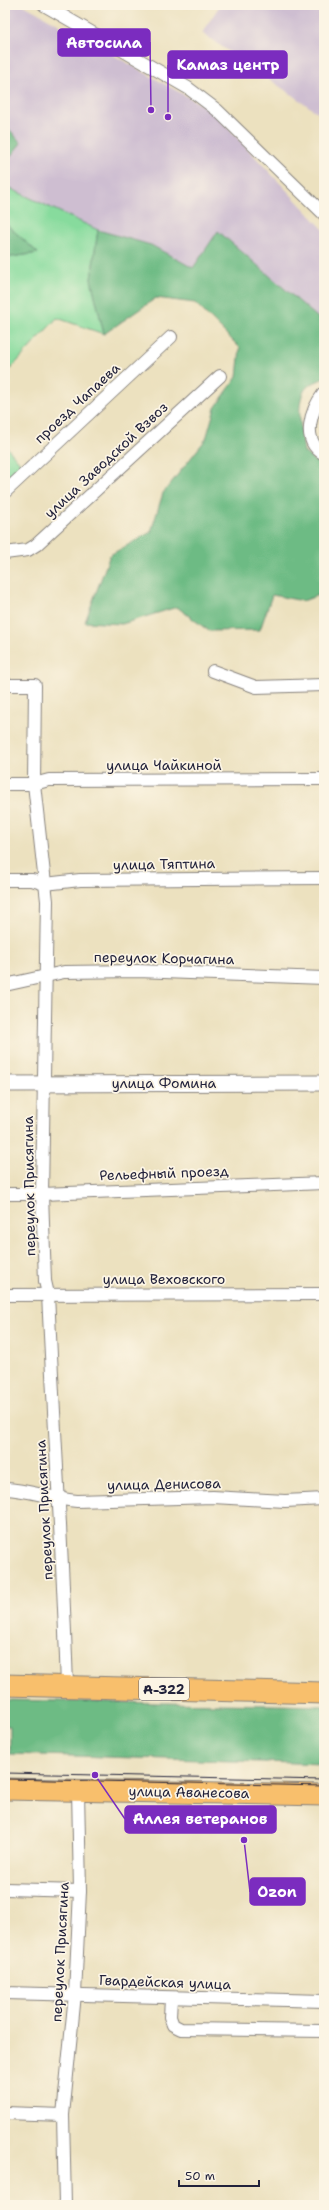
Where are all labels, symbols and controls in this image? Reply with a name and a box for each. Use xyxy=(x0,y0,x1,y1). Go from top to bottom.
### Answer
callout: Автосила xyxy=(58,29,150,56)
text: Автосила xyxy=(66,33,143,53)
callout: Камаз центр xyxy=(168,51,287,78)
text: Камаз центр xyxy=(176,55,280,75)
street label: проезд Чапаева xyxy=(30,359,124,447)
street label: улица Заводской Взвоз xyxy=(41,398,171,522)
street label: улица Чайкиной xyxy=(106,756,222,774)
street label: улица Тяптина xyxy=(113,854,216,874)
street label: переулок Корчагина xyxy=(94,948,235,968)
street label: улица Фомина xyxy=(112,1074,217,1092)
street label: переулок Присягина xyxy=(19,1115,39,1256)
street label: Рельефный проезд xyxy=(99,1162,229,1184)
street label: улица Веховского xyxy=(103,1270,225,1288)
street label: переулок Присягина xyxy=(31,1439,57,1581)
street label: улица Денисова xyxy=(107,1474,221,1494)
road number: А-322 xyxy=(139,1678,189,1700)
street label: улица Аванесова xyxy=(129,1782,250,1802)
callout: Аллея ветеранов xyxy=(125,1806,276,1833)
text: Аллея ветеранов xyxy=(133,1809,267,1829)
callout: Ozon xyxy=(250,1878,305,1905)
street label: переулок Присягина xyxy=(47,1881,73,2023)
text: Ozon xyxy=(257,1882,297,1902)
street label: Гвардейская улица xyxy=(99,1971,232,1993)
scale bar xyxy=(179,2162,259,2188)
text: 50 m xyxy=(185,2168,215,2184)

